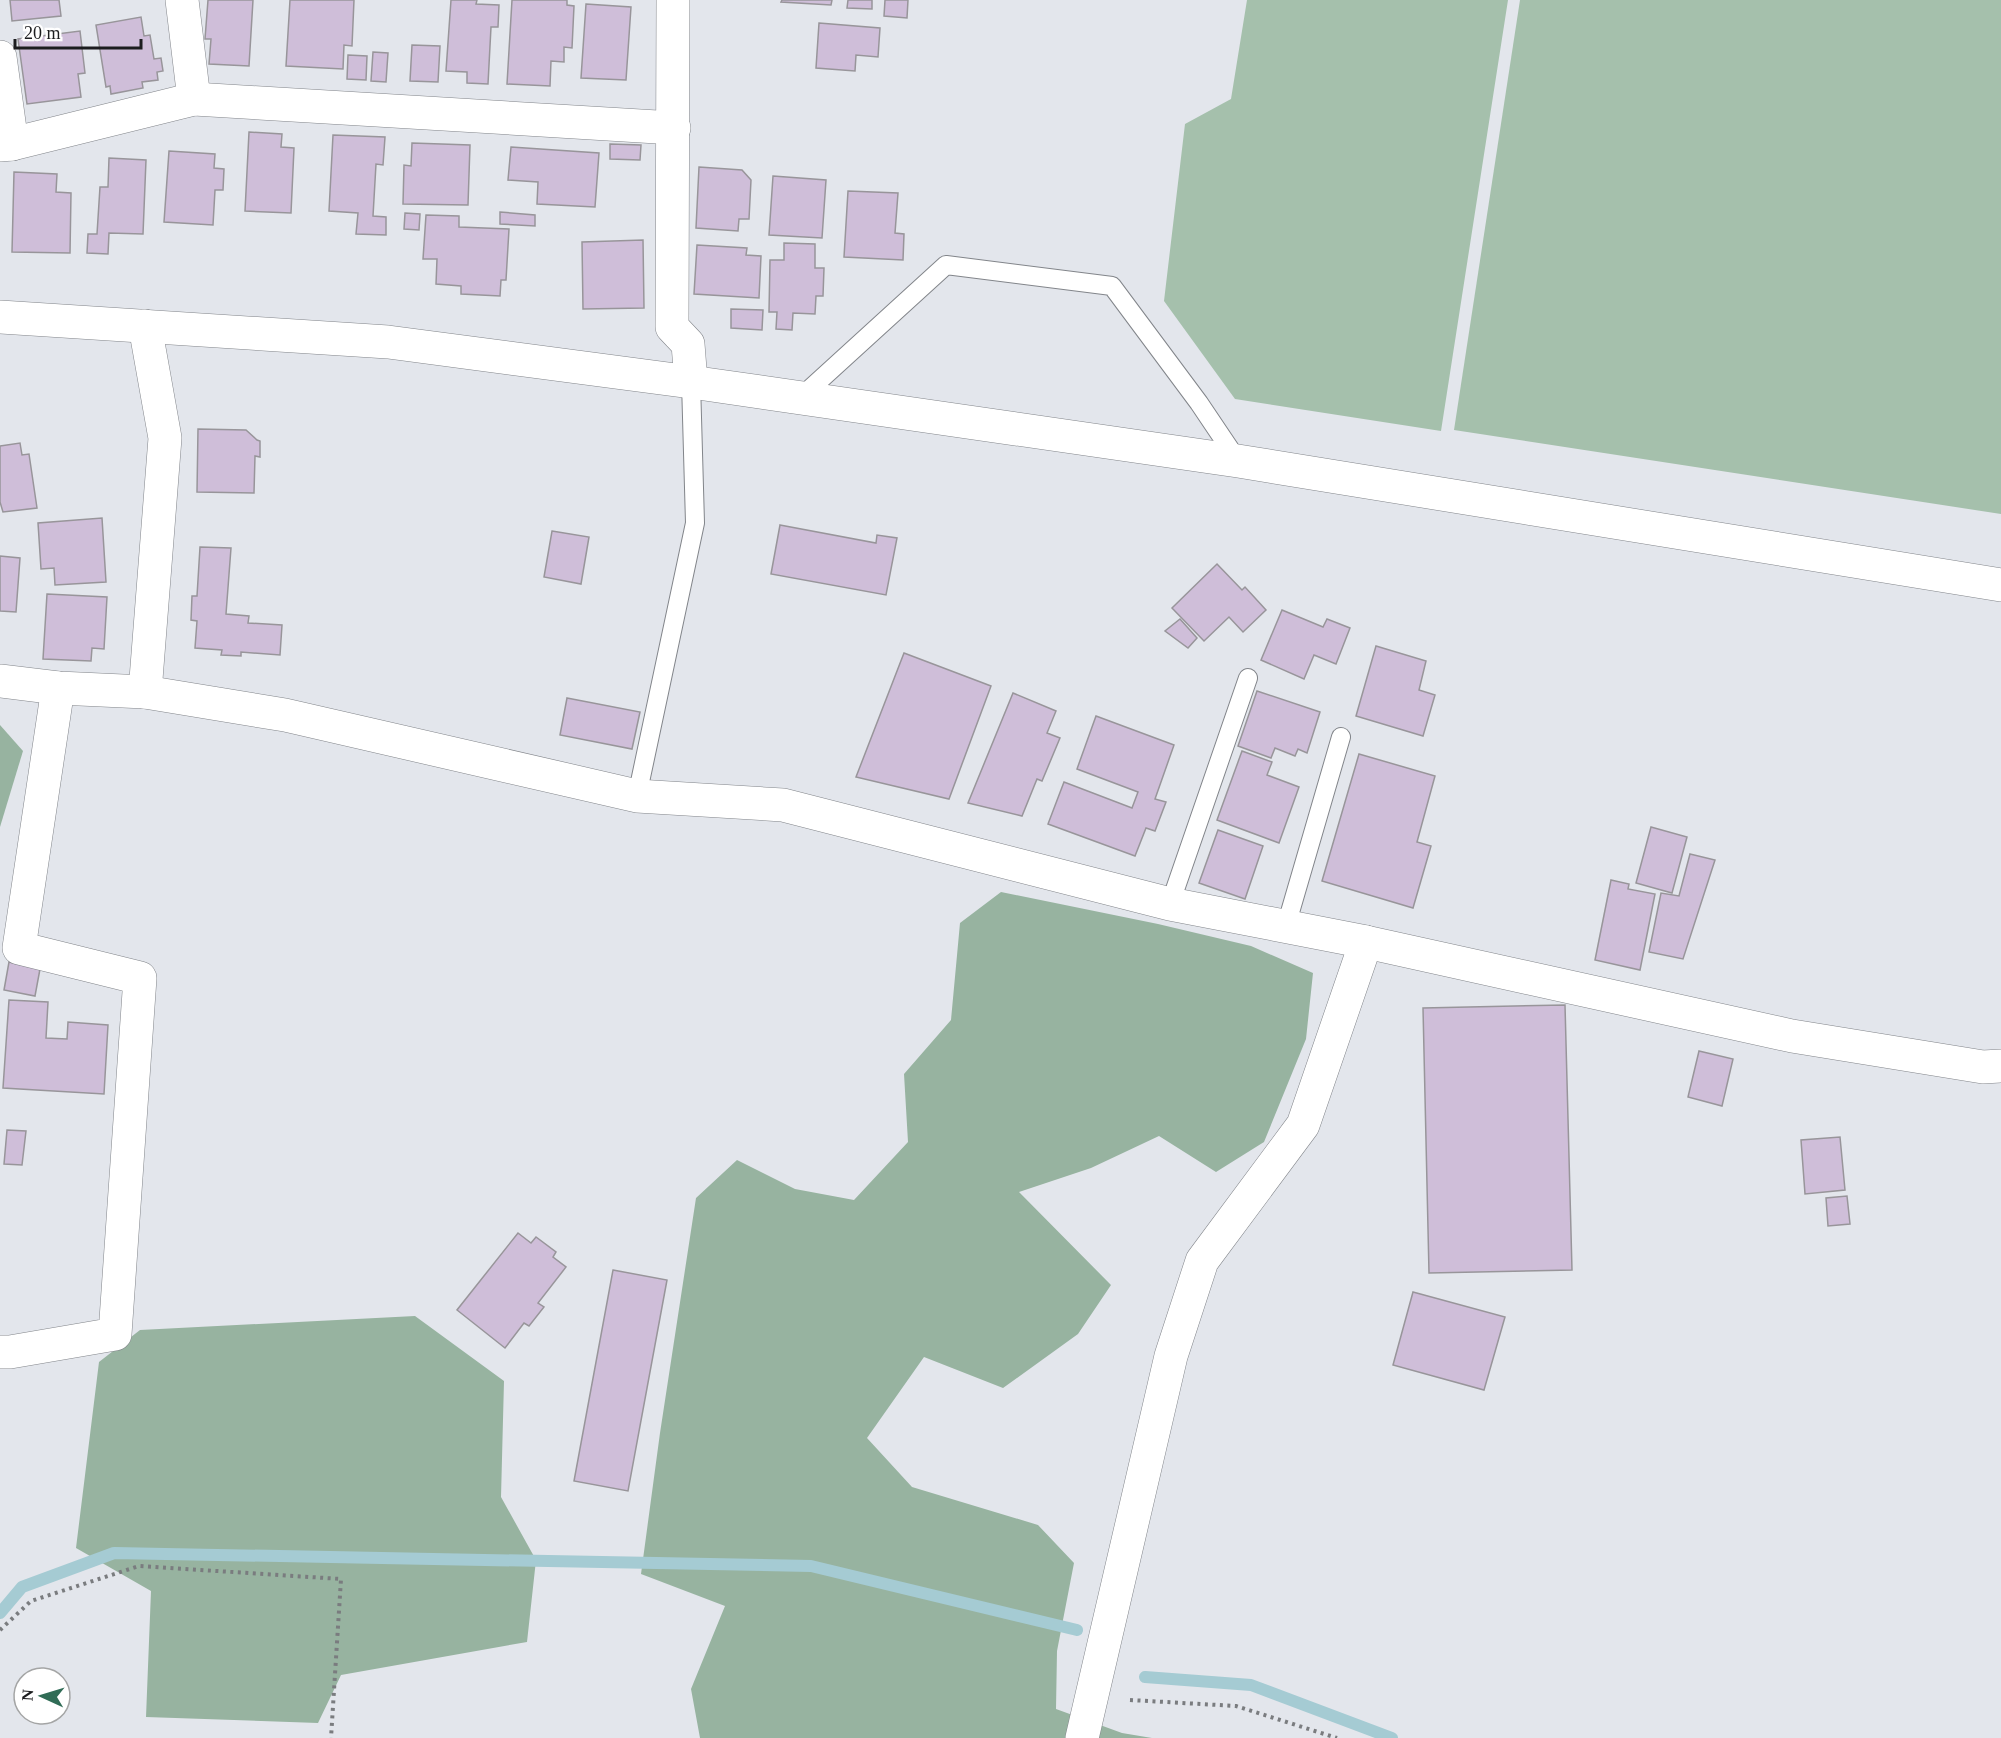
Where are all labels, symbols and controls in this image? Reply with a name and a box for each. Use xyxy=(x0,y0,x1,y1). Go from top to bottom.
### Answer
scale bar xyxy=(15,12,141,50)
text: 20 m xyxy=(24,23,61,43)
north arrow xyxy=(12,1666,72,1726)
text: N xyxy=(19,1688,36,1701)

